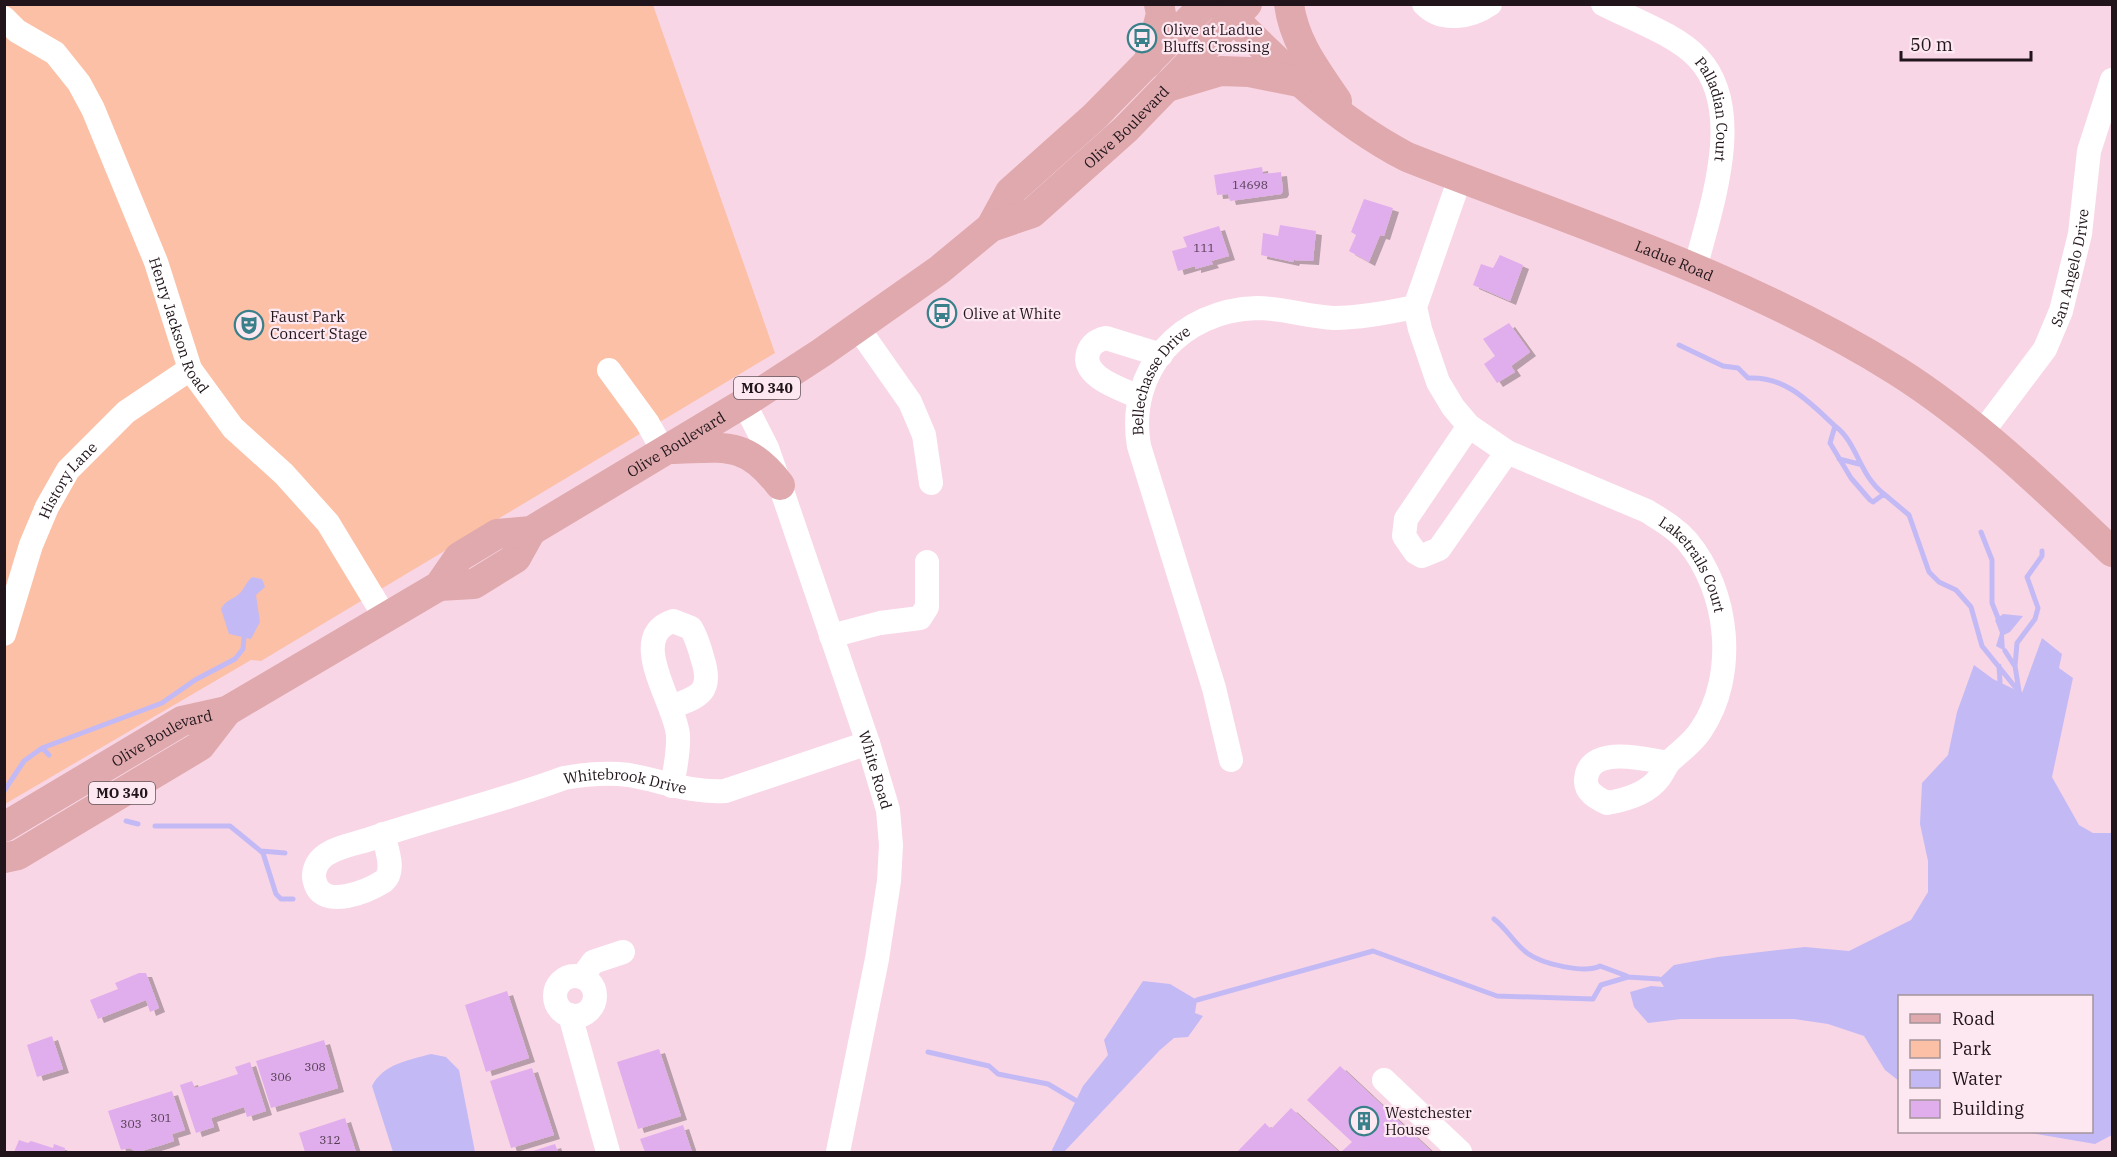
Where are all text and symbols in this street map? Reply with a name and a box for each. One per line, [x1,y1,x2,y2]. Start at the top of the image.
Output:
place label: Olive at Ladue Bluffs Crossing [1163,20,1270,56]
bus stop icon: Olive at Ladue Bluffs Crossing [1126,22,1158,54]
scale bar [1901,24,2032,62]
text: 50 m [1910,33,1953,56]
street label: Palladian Court [1691,52,1732,163]
street label: Olive Boulevard [1079,81,1173,172]
house number: 14698 [1232,177,1268,192]
street label: San Angelo Drive [2046,208,2092,329]
street label: Ladue Road [1633,236,1716,285]
house number: 111 [1193,240,1215,255]
street label: Henry Jackson Road [145,255,214,397]
bus stop icon: Olive at White [926,297,958,329]
place label: Olive at White [963,304,1061,323]
place label: Faust Park Concert Stage [270,307,367,343]
theatre icon: Faust Park Concert Stage [233,309,265,341]
street label: Bellechasse Drive [1128,321,1194,436]
road number: MO 340 [734,377,800,399]
street label: Olive Boulevard [623,407,728,481]
street label: History Lane [34,437,101,521]
street label: Laketrails Court [1656,512,1730,614]
street label: Olive Boulevard [108,705,214,771]
street label: White Road [855,728,897,811]
street label: Whitebrook Drive [562,764,688,797]
road number: MO 340 [89,782,155,804]
legend [1898,995,2093,1133]
text: Road [1952,1007,1995,1030]
text: Park [1952,1037,1992,1060]
house number: 308 [304,1059,326,1074]
text: Water [1952,1067,2002,1090]
house number: 306 [270,1069,292,1084]
text: Building [1952,1097,2024,1120]
place label: Westchester House [1385,1103,1472,1139]
building icon: Westchester House [1348,1105,1380,1137]
house number: 301 [150,1110,172,1125]
house number: 303 [120,1116,142,1131]
house number: 312 [319,1132,341,1147]

